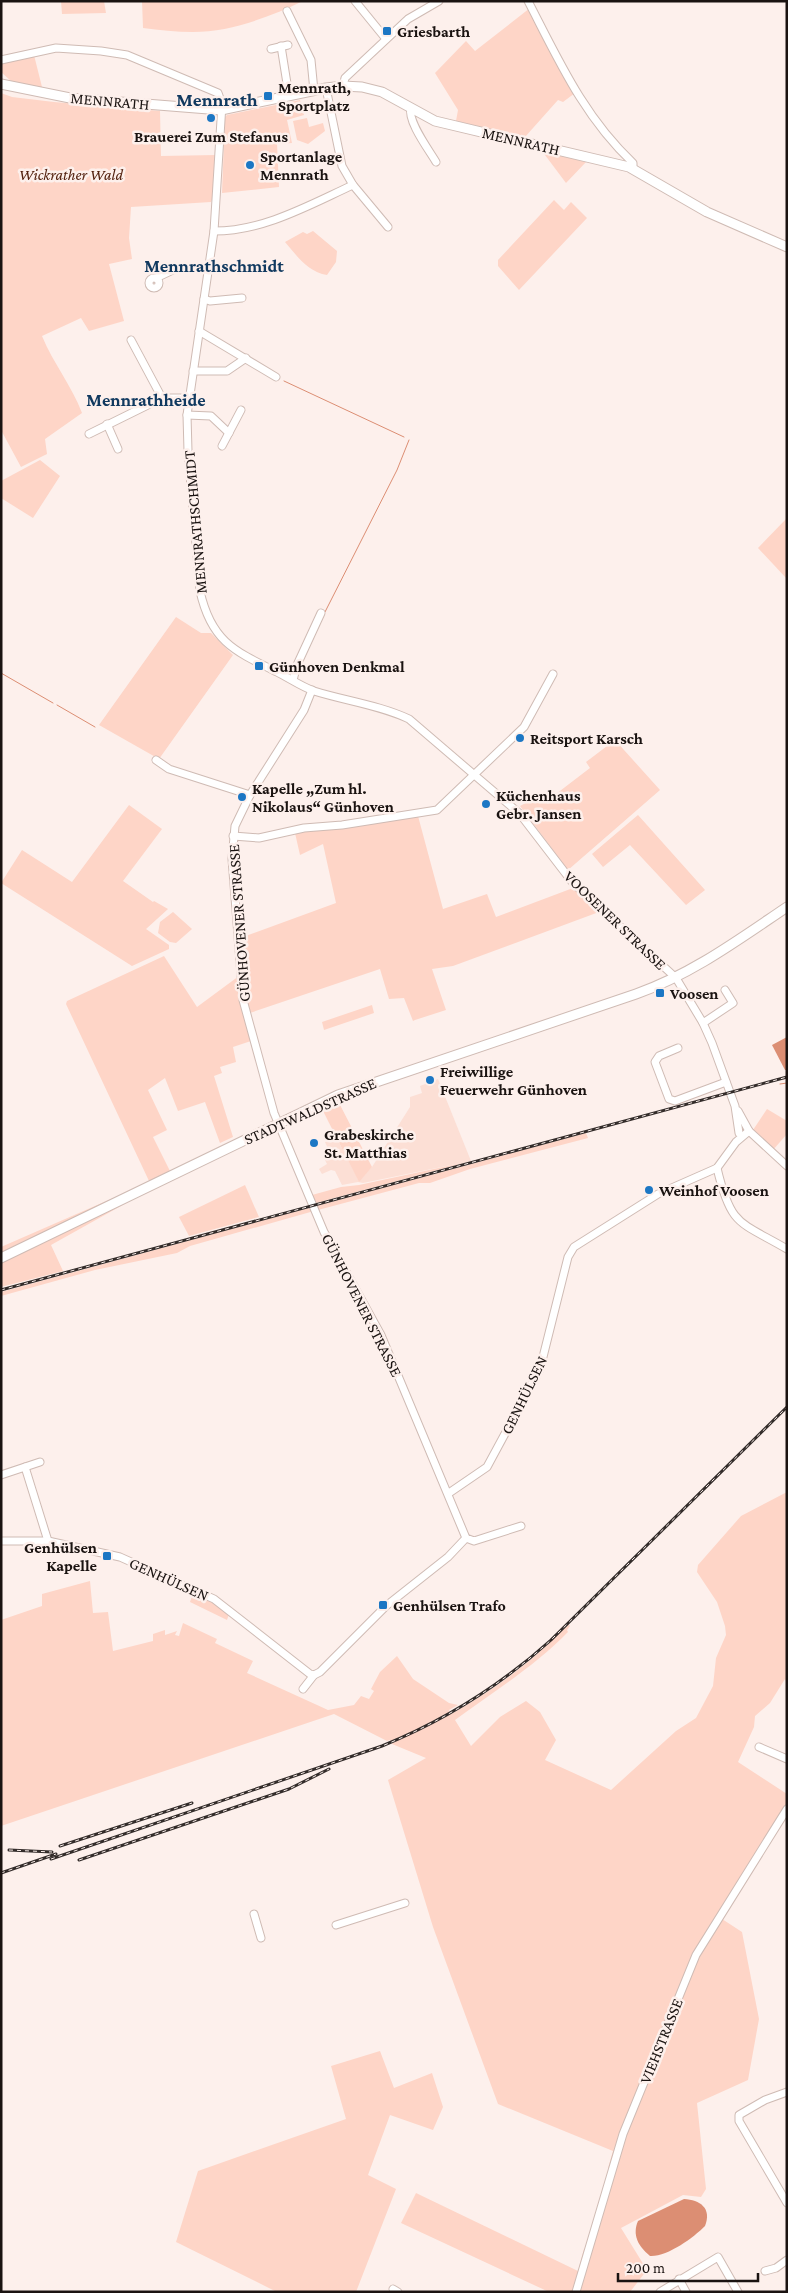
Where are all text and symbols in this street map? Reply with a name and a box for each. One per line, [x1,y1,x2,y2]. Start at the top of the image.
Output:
place label: Griesbarth [397,23,470,40]
marker: Griesbarth [381,25,393,37]
place label: Mennrath, Sportplatz [278,79,351,114]
street label: MENNRATH [70,89,150,113]
district label: Mennrath [176,89,258,110]
marker: Mennrath, Sportplatz [262,90,274,102]
marker: Brauerei Zum Stefanus [205,112,217,124]
street label: MENNRATH [481,124,561,158]
place label: Brauerei Zum Stefanus [134,128,288,145]
place label: Sportanlage Mennrath [260,148,343,183]
marker: Sportanlage Mennrath [244,159,256,171]
park label: Wickrather Wald [19,166,123,183]
district label: Mennrathschmidt [144,256,284,276]
district label: Mennrathheide [86,390,206,410]
street label: MENNRATHSCHMIDT [180,449,210,594]
place label: Günhoven Denkmal [269,658,405,675]
marker: Günhoven Denkmal [253,660,265,672]
place label: Reitsport Karsch [530,730,643,747]
marker: Reitsport Karsch [514,732,526,744]
place label: Kapelle „Zum hl. Nikolaus“ Günhoven [252,780,394,815]
place label: Küchenhaus Gebr. Jansen [496,787,581,822]
marker: Kapelle „Zum hl. Nikolaus“ Günhoven [236,791,248,803]
marker: Küchenhaus Gebr. Jansen [480,798,492,810]
street label: GÜNHOVENER STRASSE [225,843,253,1002]
street label: VOOSENER STRASSE [561,867,670,973]
place label: Voosen [669,985,719,1002]
marker: Voosen [654,987,666,999]
place label: Freiwillige Feuerwehr Günhoven [440,1063,587,1098]
street label: STADTWALDSTRASSE [241,1074,379,1148]
marker: Freiwillige Feuerwehr Günhoven [424,1074,436,1086]
place label: Grabeskirche St. Matthias [324,1126,414,1161]
marker: Grabeskirche St. Matthias [308,1137,320,1149]
place label: Weinhof Voosen [658,1182,769,1199]
marker: Weinhof Voosen [643,1184,655,1196]
street label: GÜNHOVENER STRASSE [319,1231,406,1380]
street label: GENHÜLSEN [498,1353,550,1437]
place label: Genhülsen Kapelle [24,1539,98,1574]
marker: Genhülsen Kapelle [101,1550,113,1562]
street label: GENHÜLSEN [127,1554,211,1604]
place label: Genhülsen Trafo [393,1597,506,1614]
marker: Genhülsen Trafo [377,1599,389,1611]
street label: VIEHSTRASSE [636,1996,686,2086]
scale bar [618,2250,758,2282]
text: 200 m [626,2260,665,2276]

